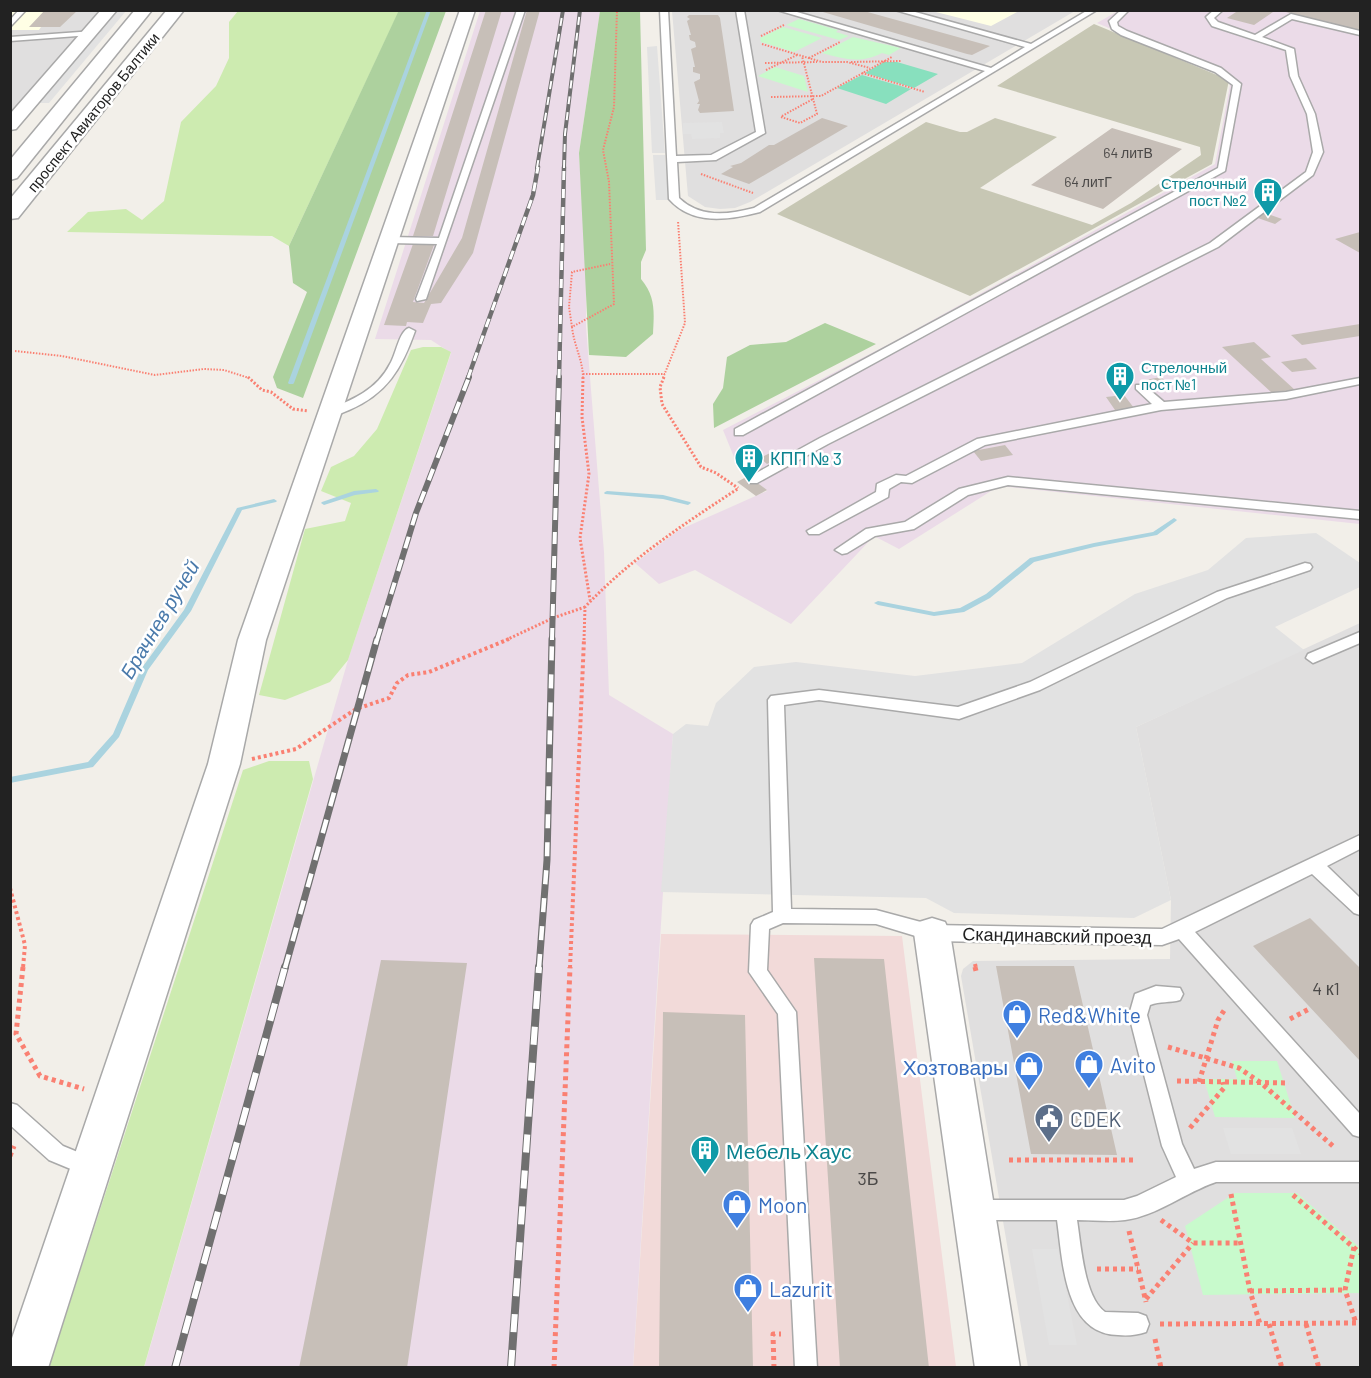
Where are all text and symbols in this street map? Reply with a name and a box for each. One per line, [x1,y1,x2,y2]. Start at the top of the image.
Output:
street label: проспект Авиаторов Балтики [23,29,163,195]
house number: 64 литВ [1103,144,1153,161]
house number: 64 литГ [1064,173,1112,190]
place label: Стрелочный пост №2 [1161,174,1247,209]
building icon: Стрелочный пост №2 [1252,176,1284,218]
place label: Стрелочный пост №1 [1141,358,1227,393]
building icon: Стрелочный пост №1 [1104,360,1136,402]
building icon: КПП № 3 [733,442,765,484]
place label: КПП № 3 [770,447,842,469]
water label: Брачнев ручей [114,555,204,683]
street label: Скандинавский проезд [962,922,1152,948]
house number: 4 к1 [1312,977,1340,999]
shop icon: Red&White [1001,998,1033,1040]
place label: Red&White [1038,1002,1141,1027]
shop icon: Avito [1073,1048,1105,1090]
shop icon: Хозтовары [1013,1050,1045,1092]
place label: Avito [1110,1052,1156,1077]
place label: Хозтовары [903,1054,1008,1079]
public building icon: CDEK [1033,1102,1065,1144]
place label: CDEK [1070,1106,1121,1131]
building icon: Мебель Хаус [689,1134,721,1176]
place label: Мебель Хаус [726,1138,852,1163]
house number: 3Б [857,1167,879,1189]
shop icon: Moon [721,1188,753,1230]
place label: Moon [758,1192,807,1217]
shop icon: Lazurit [732,1272,764,1314]
place label: Lazurit [769,1276,833,1301]

